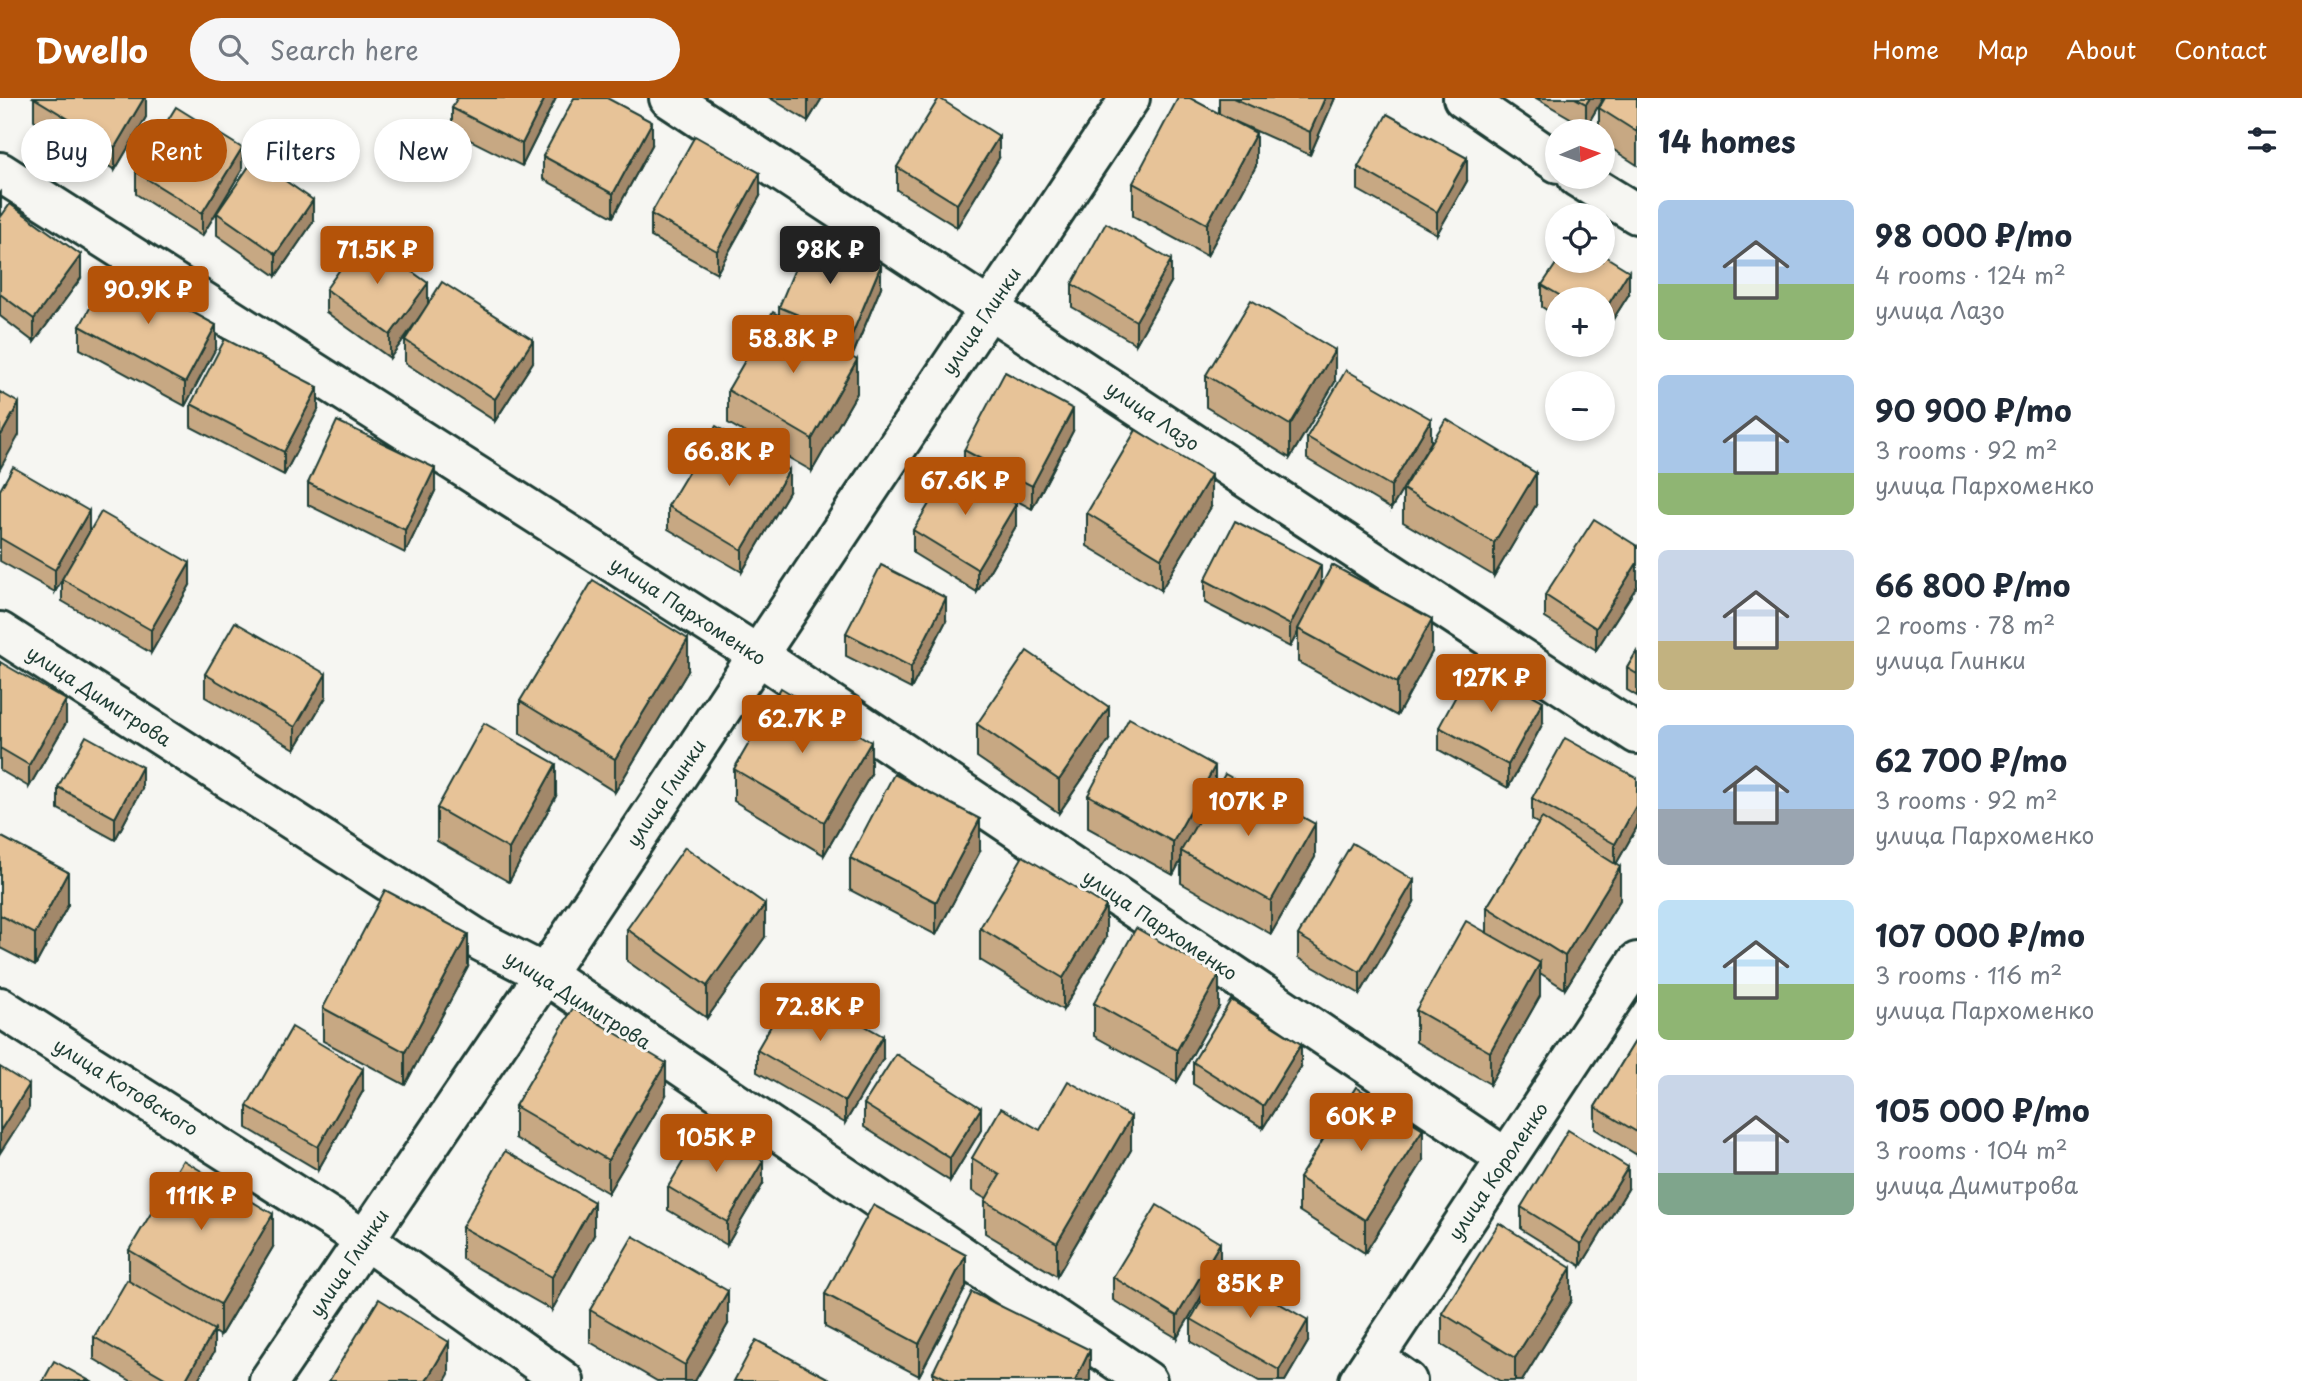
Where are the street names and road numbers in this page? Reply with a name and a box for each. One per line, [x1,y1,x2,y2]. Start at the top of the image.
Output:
street label: улица Глинки [934,261,1027,380]
street label: улица Лазо [1101,374,1206,457]
street label: улица Пархоменко [605,549,772,671]
street label: улица Димитрова [22,638,178,753]
street label: улица Глинки [619,733,712,852]
street label: улица Пархоменко [1078,862,1243,986]
street label: улица Димитрова [500,943,657,1056]
street label: улица Котовского [49,1030,204,1142]
street label: улица Короленко [1440,1096,1554,1245]
street label: улица Глинки [302,1203,395,1322]

